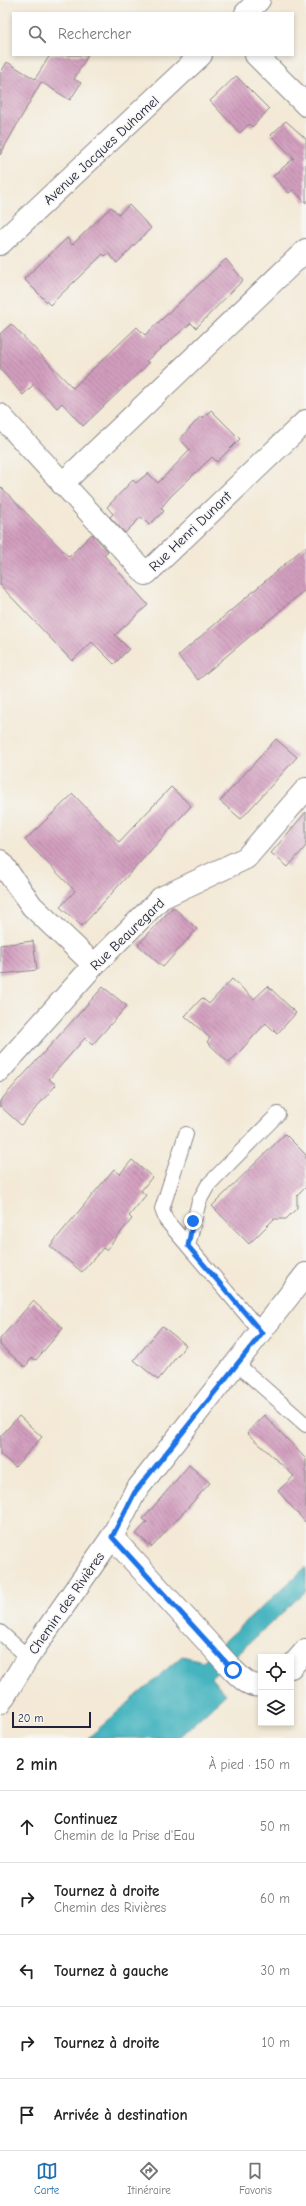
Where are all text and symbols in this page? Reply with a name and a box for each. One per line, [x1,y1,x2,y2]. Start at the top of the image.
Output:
search box [12,12,294,56]
icon: search [26,23,48,45]
text: Rechercher [58,25,131,43]
street label: Avenue Jacques Duhamel [40,92,163,208]
street label: Rue Henri Dunant [146,487,236,575]
street label: Rue Beauregard [87,895,168,974]
route end [184,1212,202,1230]
street label: Chemin des Rivières [25,1549,108,1658]
map controls [258,1654,294,1726]
button: locate [258,1654,294,1690]
route start [224,1661,242,1679]
button: layers [258,1690,294,1726]
scale bar [12,1710,91,1729]
text: 20 m [18,1712,43,1725]
text: 2 min [16,1755,57,1774]
text: À pied · 150 m [209,1757,290,1772]
text: Continuez [54,1810,117,1828]
icon: ahead [16,1816,38,1838]
text: 50 m [260,1819,290,1834]
text: Chemin de la Prise d'Eau [54,1828,195,1843]
text: Tournez à droite [54,1882,159,1900]
icon: right [16,1888,38,1910]
text: 60 m [260,1891,290,1906]
text: Chemin des Rivières [54,1900,166,1915]
icon: left [16,1960,38,1982]
text: Tournez à gauche [54,1962,168,1980]
text: 30 m [260,1963,290,1978]
icon: right [16,2032,38,2054]
text: Tournez à droite [54,2034,159,2052]
text: 10 m [262,2035,290,2050]
icon: arrive [16,2104,38,2126]
text: Arrivée à destination [54,2106,188,2124]
tab: Carte [34,2160,59,2197]
tab: Itinéraire [127,2160,171,2197]
tab: Favoris [239,2160,272,2197]

